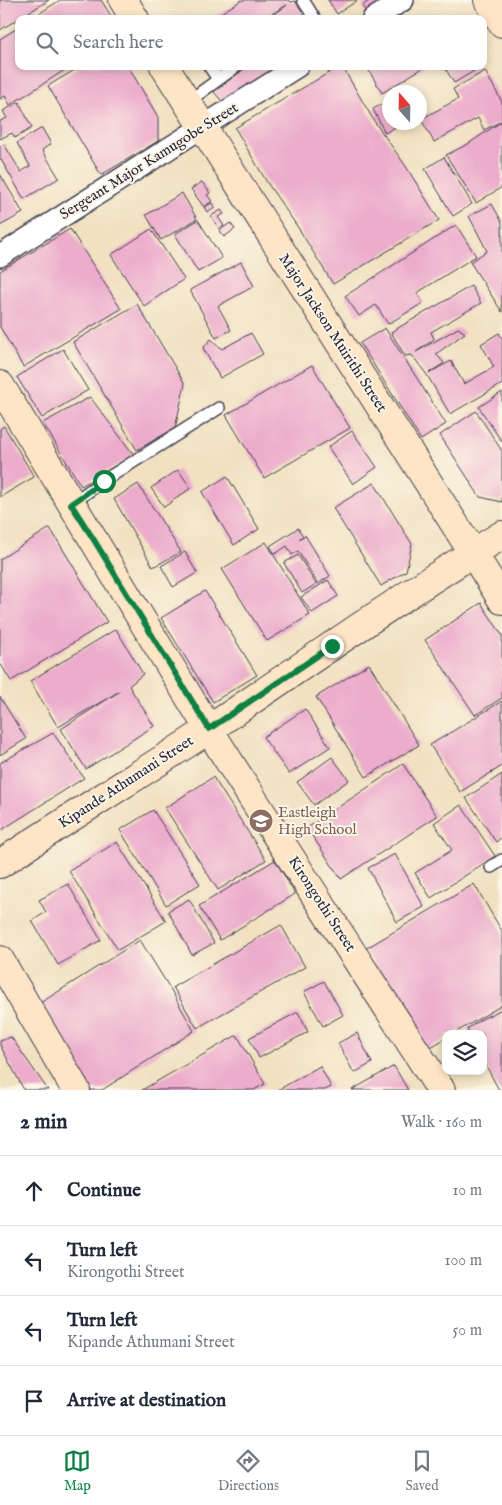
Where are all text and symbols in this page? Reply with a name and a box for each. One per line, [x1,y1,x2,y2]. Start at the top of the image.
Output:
search box [15,15,487,70]
icon: search [33,29,61,57]
text: Search here [73,31,164,55]
north arrow [382,85,427,130]
street label: Sergeant Major Kamugobe Street [56,98,242,224]
street label: Major Jackson Muirithi Street [275,250,391,416]
route start [93,470,116,493]
route end [321,635,344,658]
street label: Kipande Athumani Street [55,731,197,833]
place label: Eastleigh High School [278,803,357,839]
school or university icon: Eastleigh High School [248,808,274,834]
street label: Kirongothi Street [284,853,360,955]
map controls [442,1030,487,1075]
button: layers [442,1030,487,1075]
text: 2 min [20,1109,67,1136]
text: Walk · 160 m [401,1113,482,1133]
icon: ahead [20,1177,48,1205]
text: Continue [67,1179,141,1203]
text: 10 m [452,1181,482,1201]
text: Turn left [67,1239,138,1263]
icon: left [20,1247,48,1275]
text: 100 m [445,1251,482,1271]
text: Kirongothi Street [67,1263,185,1283]
text: Turn left [67,1309,138,1333]
icon: left [20,1317,48,1345]
text: 50 m [453,1321,482,1341]
text: Kipande Athumani Street [67,1333,235,1353]
icon: arrive [20,1387,48,1415]
text: Arrive at destination [67,1389,226,1413]
tab: Map [63,1447,91,1495]
tab: Directions [218,1447,279,1495]
tab: Saved [406,1447,439,1495]

